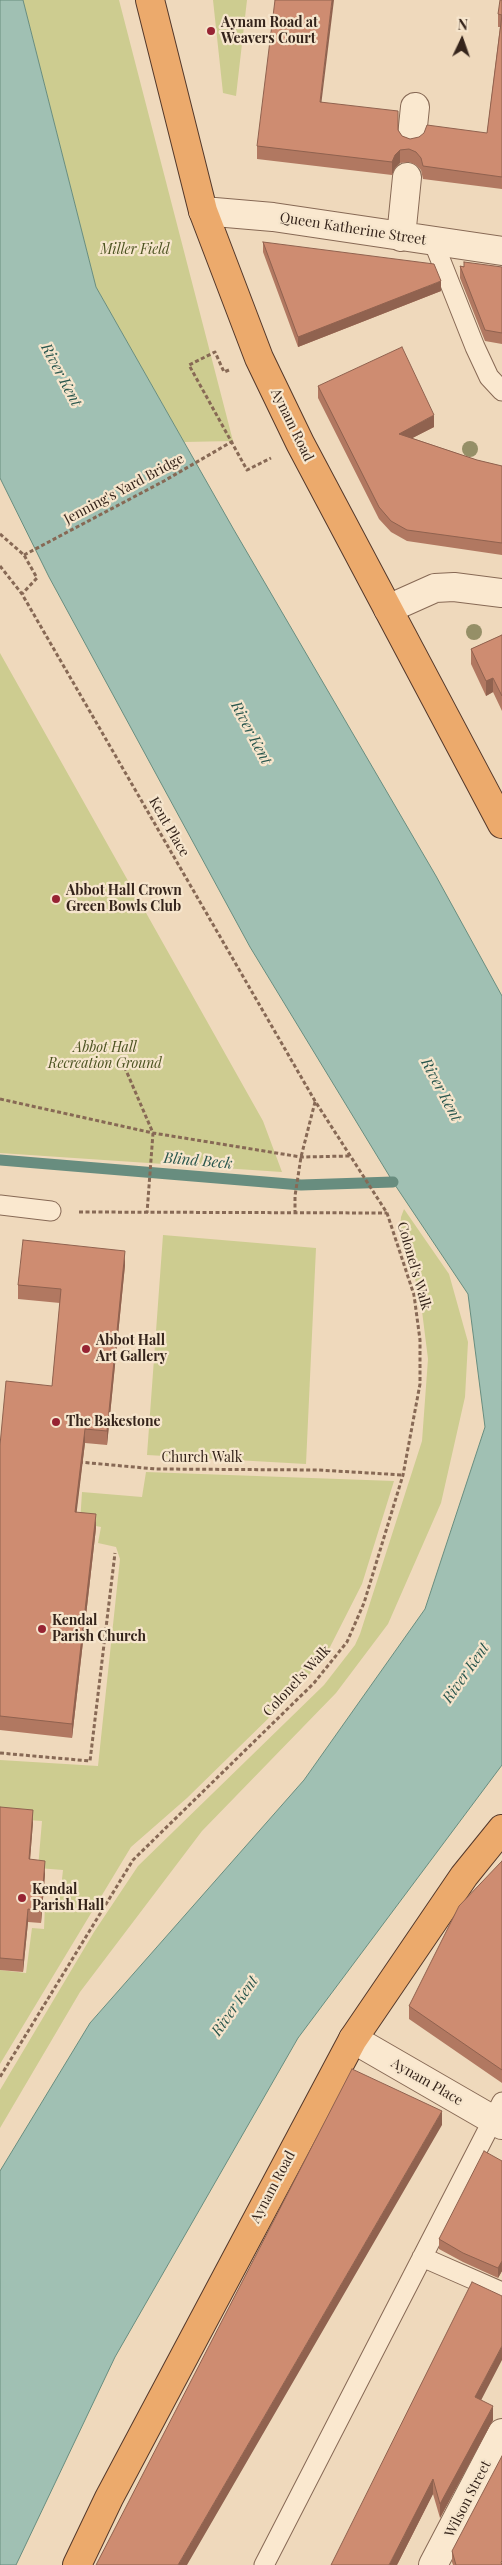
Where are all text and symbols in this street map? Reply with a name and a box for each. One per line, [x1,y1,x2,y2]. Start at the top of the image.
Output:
place label: Aynam Road at Weavers Court [221,15,318,48]
north arrow [437,15,487,65]
text: N [457,15,468,34]
marker: Aynam Road at Weavers Court [205,25,217,37]
street label: Queen Katherine Street [279,209,427,249]
park label: Miller Field [100,242,170,258]
water label: River Kent [37,340,85,410]
street label: Aynam Road [267,386,317,464]
street label: Jenning's Yard Bridge [61,450,187,528]
water label: River Kent [227,698,275,768]
street label: Kent Place [145,794,193,860]
place label: Abbot Hall Crown Green Bowls Club [66,883,182,916]
marker: Abbot Hall Crown Green Bowls Club [50,893,62,905]
park label: Abbot Hall Recreation Ground [48,1040,162,1072]
water label: River Kent [417,1055,465,1125]
water label: Blind Beck [163,1149,233,1173]
street label: Colonel's Walk [393,1220,435,1312]
place label: Abbot Hall Art Gallery [96,1333,167,1365]
marker: Abbot Hall Art Gallery [80,1343,92,1355]
place label: The Bakestone [66,1414,161,1430]
marker: The Bakestone [50,1416,62,1428]
street label: Church Walk [161,1450,243,1466]
place label: Kendal Parish Church [52,1613,146,1645]
marker: Kendal Parish Church [36,1623,48,1635]
water label: River Kent [439,1640,493,1706]
street label: Colonel's Walk [260,1642,334,1720]
place label: Kendal Parish Hall [32,1882,104,1914]
marker: Kendal Parish Hall [16,1892,28,1904]
water label: River Kent [208,1973,262,2039]
street label: Aynam Place [388,2055,466,2109]
street label: Aynam Road [247,2148,299,2226]
street label: Wilson Street [441,2458,495,2540]

